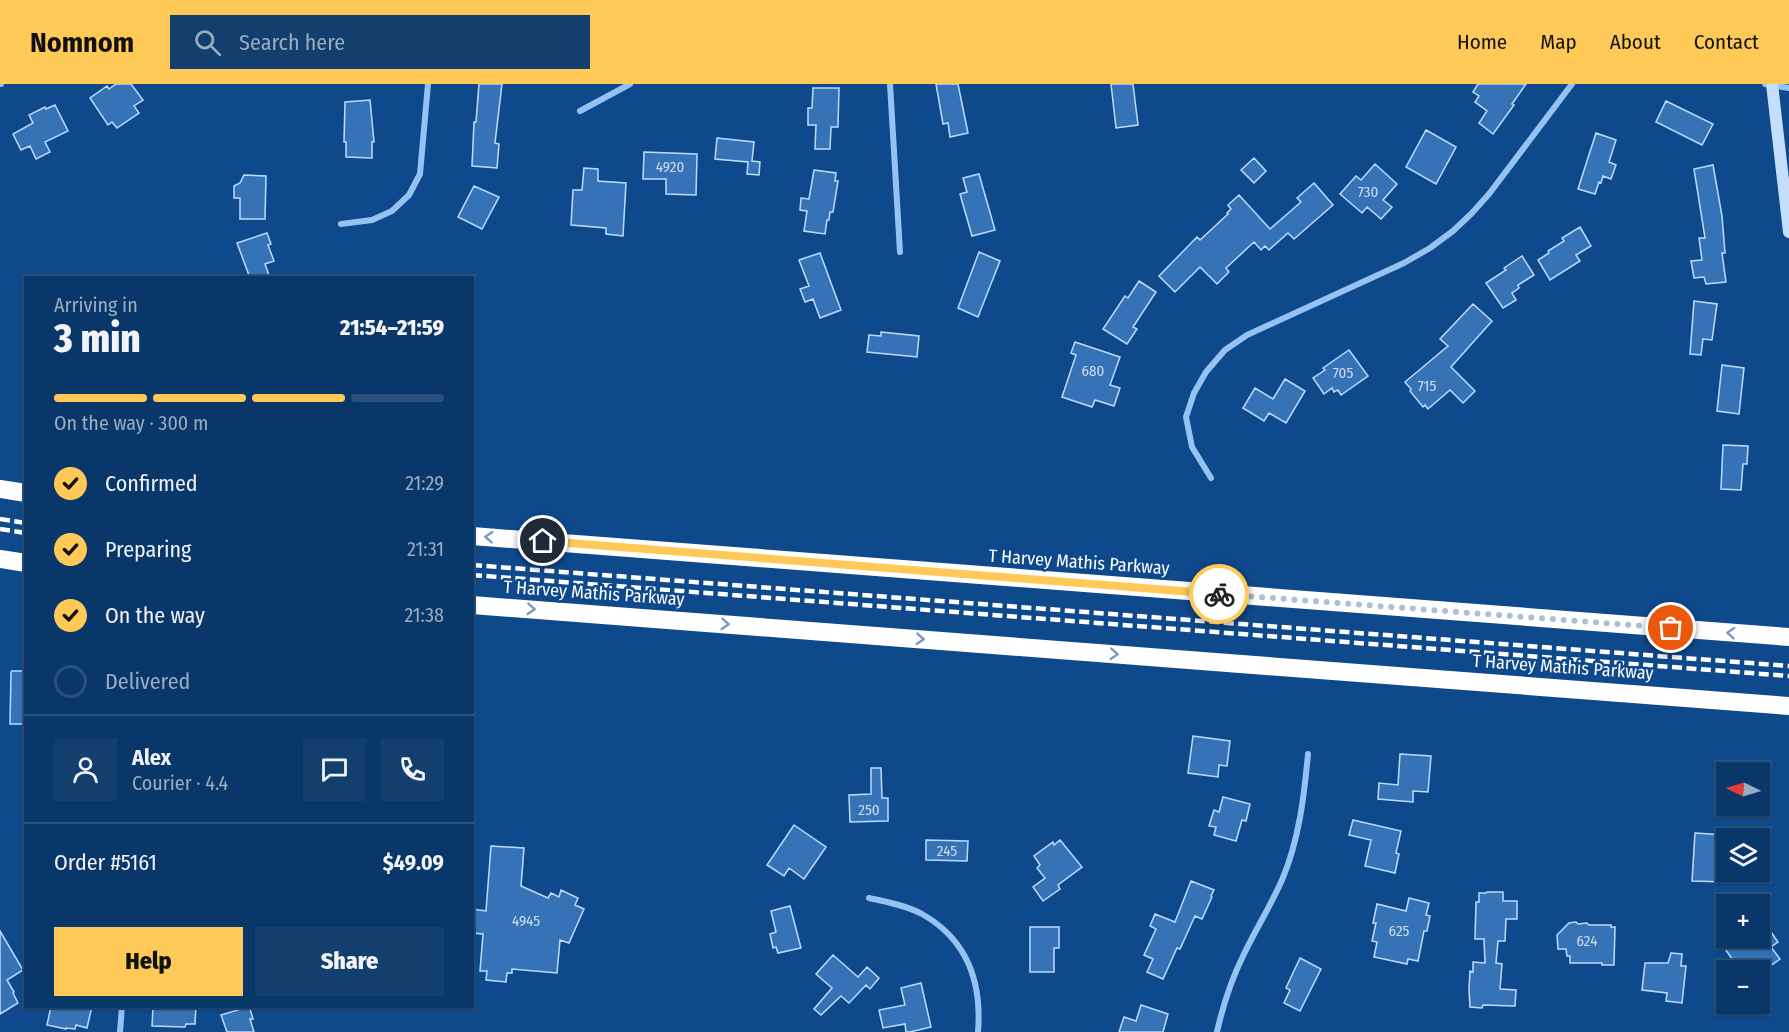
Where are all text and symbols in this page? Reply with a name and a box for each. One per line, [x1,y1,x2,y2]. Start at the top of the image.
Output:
search box [170,15,590,69]
text: Nomnom [30,26,134,59]
icon: search [191,26,224,59]
text: Search here [239,29,345,56]
text: Home [1457,29,1507,55]
text: Map [1540,29,1577,55]
text: About [1610,29,1661,55]
text: Contact [1694,29,1759,55]
house number: 4920 [656,158,684,176]
house number: 730 [1358,183,1378,201]
text: Arriving in [54,293,138,317]
text: 21:54–21:59 [340,314,444,341]
text: 3 min [54,316,141,362]
house number: 680 [1082,362,1104,380]
house number: 705 [1333,364,1353,382]
house number: 715 [1418,377,1436,395]
text: On the way · 300 m [54,411,208,435]
icon: check [54,467,87,500]
text: Confirmed [105,470,198,497]
text: 21:29 [405,471,444,495]
pin [517,515,568,566]
icon: home [526,524,559,557]
one-way arrow [485,531,494,544]
icon: check [54,533,87,566]
text: Preparing [105,536,191,563]
text: 21:31 [407,537,444,561]
street label: T Harvey Mathis Parkway [988,545,1170,579]
courier [1189,564,1249,624]
street label: T Harvey Mathis Parkway [503,576,685,610]
icon: bike [1203,578,1236,611]
icon: check [54,599,87,632]
text: On the way [105,602,205,629]
one-way arrow [526,602,535,615]
pin [1645,602,1696,653]
text: 21:38 [404,603,444,627]
icon: bag [1654,611,1687,644]
one-way arrow [721,617,730,630]
one-way arrow [1726,627,1735,640]
one-way arrow [915,632,924,645]
one-way arrow [1110,647,1119,660]
street label: T Harvey Mathis Parkway [1472,650,1654,684]
text: Delivered [105,668,190,695]
button: person [54,738,117,801]
button: chat [303,738,366,801]
button: phone [381,738,444,801]
text: Alex [132,744,171,771]
north arrow [1716,762,1770,816]
map controls [1716,762,1770,1014]
text: Courier · 4.4 [132,771,228,795]
house number: 250 [858,801,880,819]
button: layers [1716,828,1770,882]
house number: 245 [937,842,957,860]
text: Order #5161 [54,849,157,876]
text: $49.09 [383,849,444,876]
button: + [1716,894,1770,948]
house number: 4945 [512,912,540,930]
house number: 625 [1389,922,1410,940]
button: Help [54,927,243,996]
button: Share [255,927,444,996]
house number: 624 [1577,932,1597,950]
button: − [1716,960,1770,1014]

